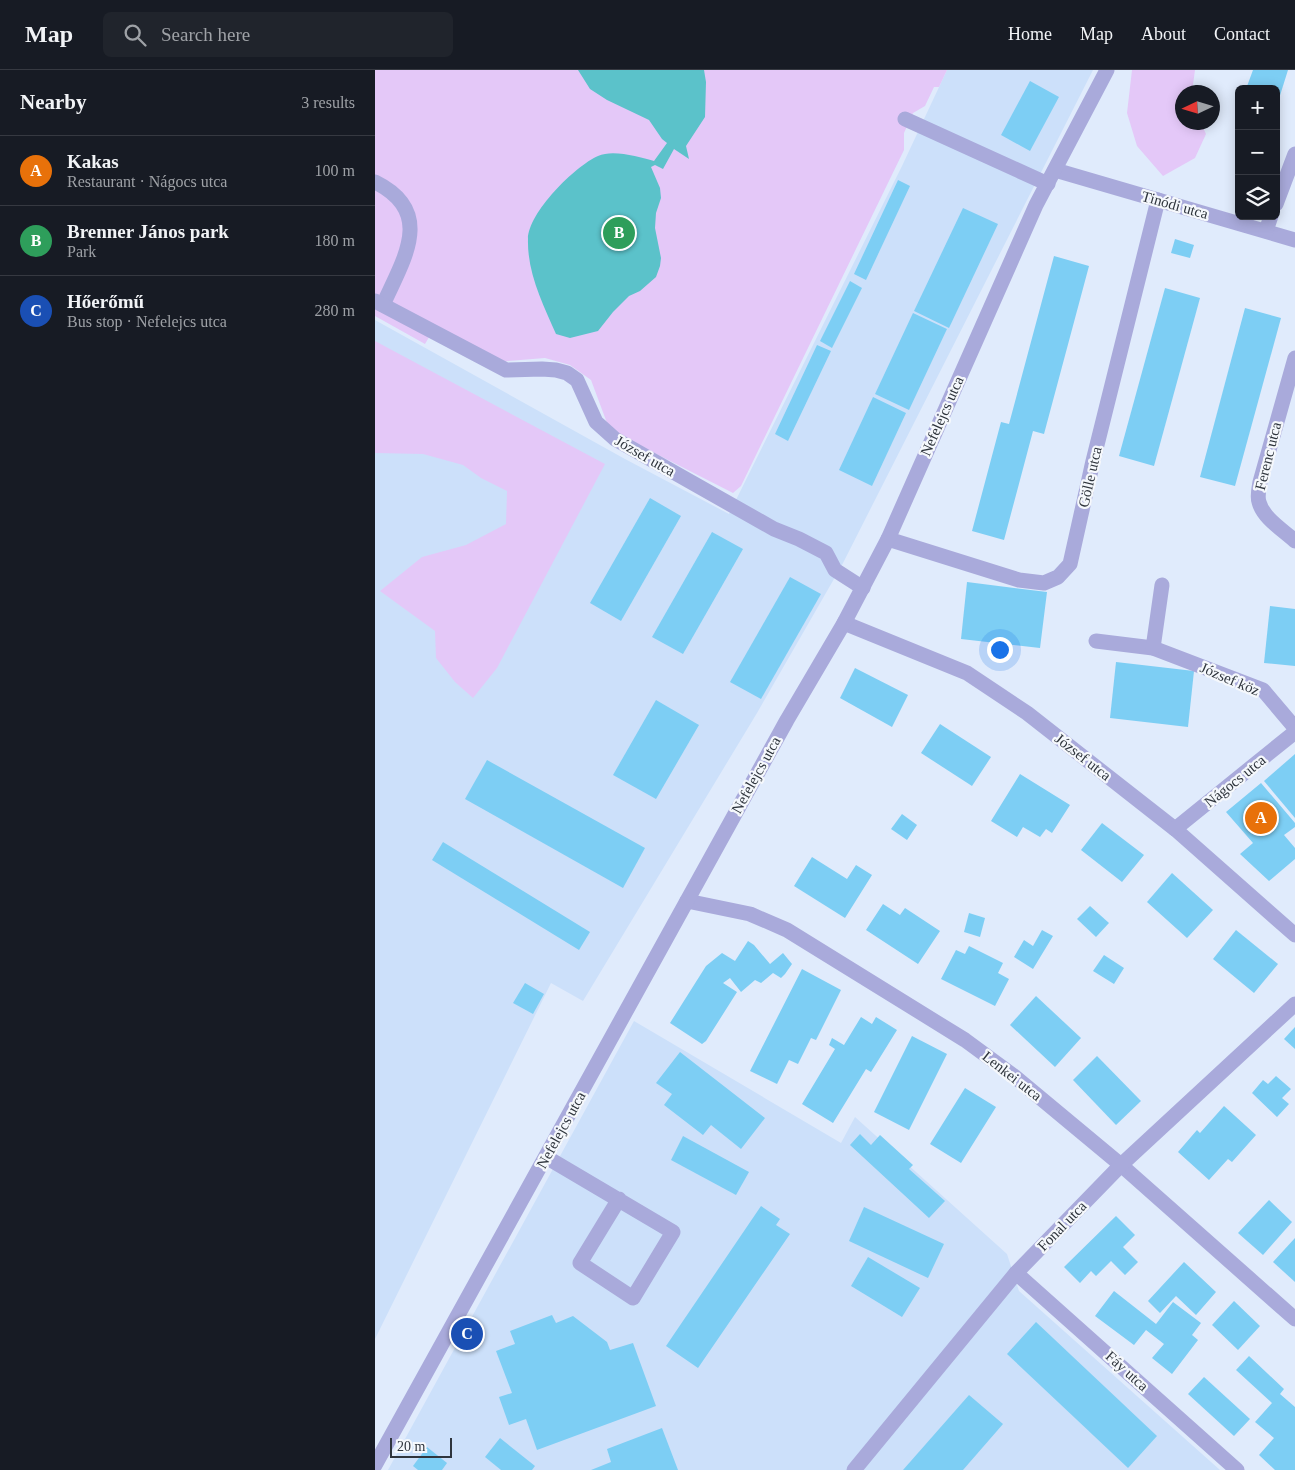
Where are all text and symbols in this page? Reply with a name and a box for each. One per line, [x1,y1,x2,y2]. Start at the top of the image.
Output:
search box [103,12,453,57]
text: Map [25,21,73,47]
icon: search [121,21,149,49]
text: Search here [161,24,250,45]
text: Home [1008,24,1052,44]
text: Map [1080,24,1113,44]
text: About [1141,24,1186,44]
text: Contact [1214,24,1270,44]
north arrow [1175,85,1220,130]
map controls [1235,85,1280,220]
button: + [1235,85,1280,130]
text: Nearby [20,90,87,114]
text: 3 results [301,94,355,111]
button: − [1235,130,1280,175]
text: Kakas [67,151,119,172]
text: A [30,162,42,179]
text: 100 m [315,162,355,179]
text: Restaurant · Nágocs utca [67,173,227,190]
button: layers [1235,175,1280,220]
street label: Tinódi utca [1140,188,1210,222]
pin: B [603,214,635,252]
text: Brenner János park [67,221,229,242]
text: B [31,232,41,249]
text: 180 m [315,232,355,249]
text: Park [67,243,96,260]
text: Hőerőmű [67,291,144,312]
text: C [30,302,42,319]
text: 280 m [315,302,355,319]
text: Bus stop · Nefelejcs utca [67,313,227,330]
street label: Nefelejcs utca [917,373,967,458]
street label: Ferenc utca [1252,420,1284,492]
street label: József utca [612,433,678,480]
street label: Gölle utca [1075,445,1105,509]
your location [987,637,1013,663]
street label: József köz [1198,659,1262,699]
street label: József utca [1052,730,1114,784]
street label: Nefelejcs utca [728,733,784,816]
street label: Nágocs utca [1201,751,1269,810]
pin: A [1245,799,1277,837]
street label: Lenkei utca [979,1048,1045,1104]
street label: Nefelejcs utca [533,1088,589,1171]
street label: Fonal utca [1034,1198,1090,1254]
pin: C [451,1315,483,1353]
street label: Fáy utca [1103,1348,1152,1394]
scale bar [390,1435,453,1458]
text: 20 m [397,1439,425,1454]

